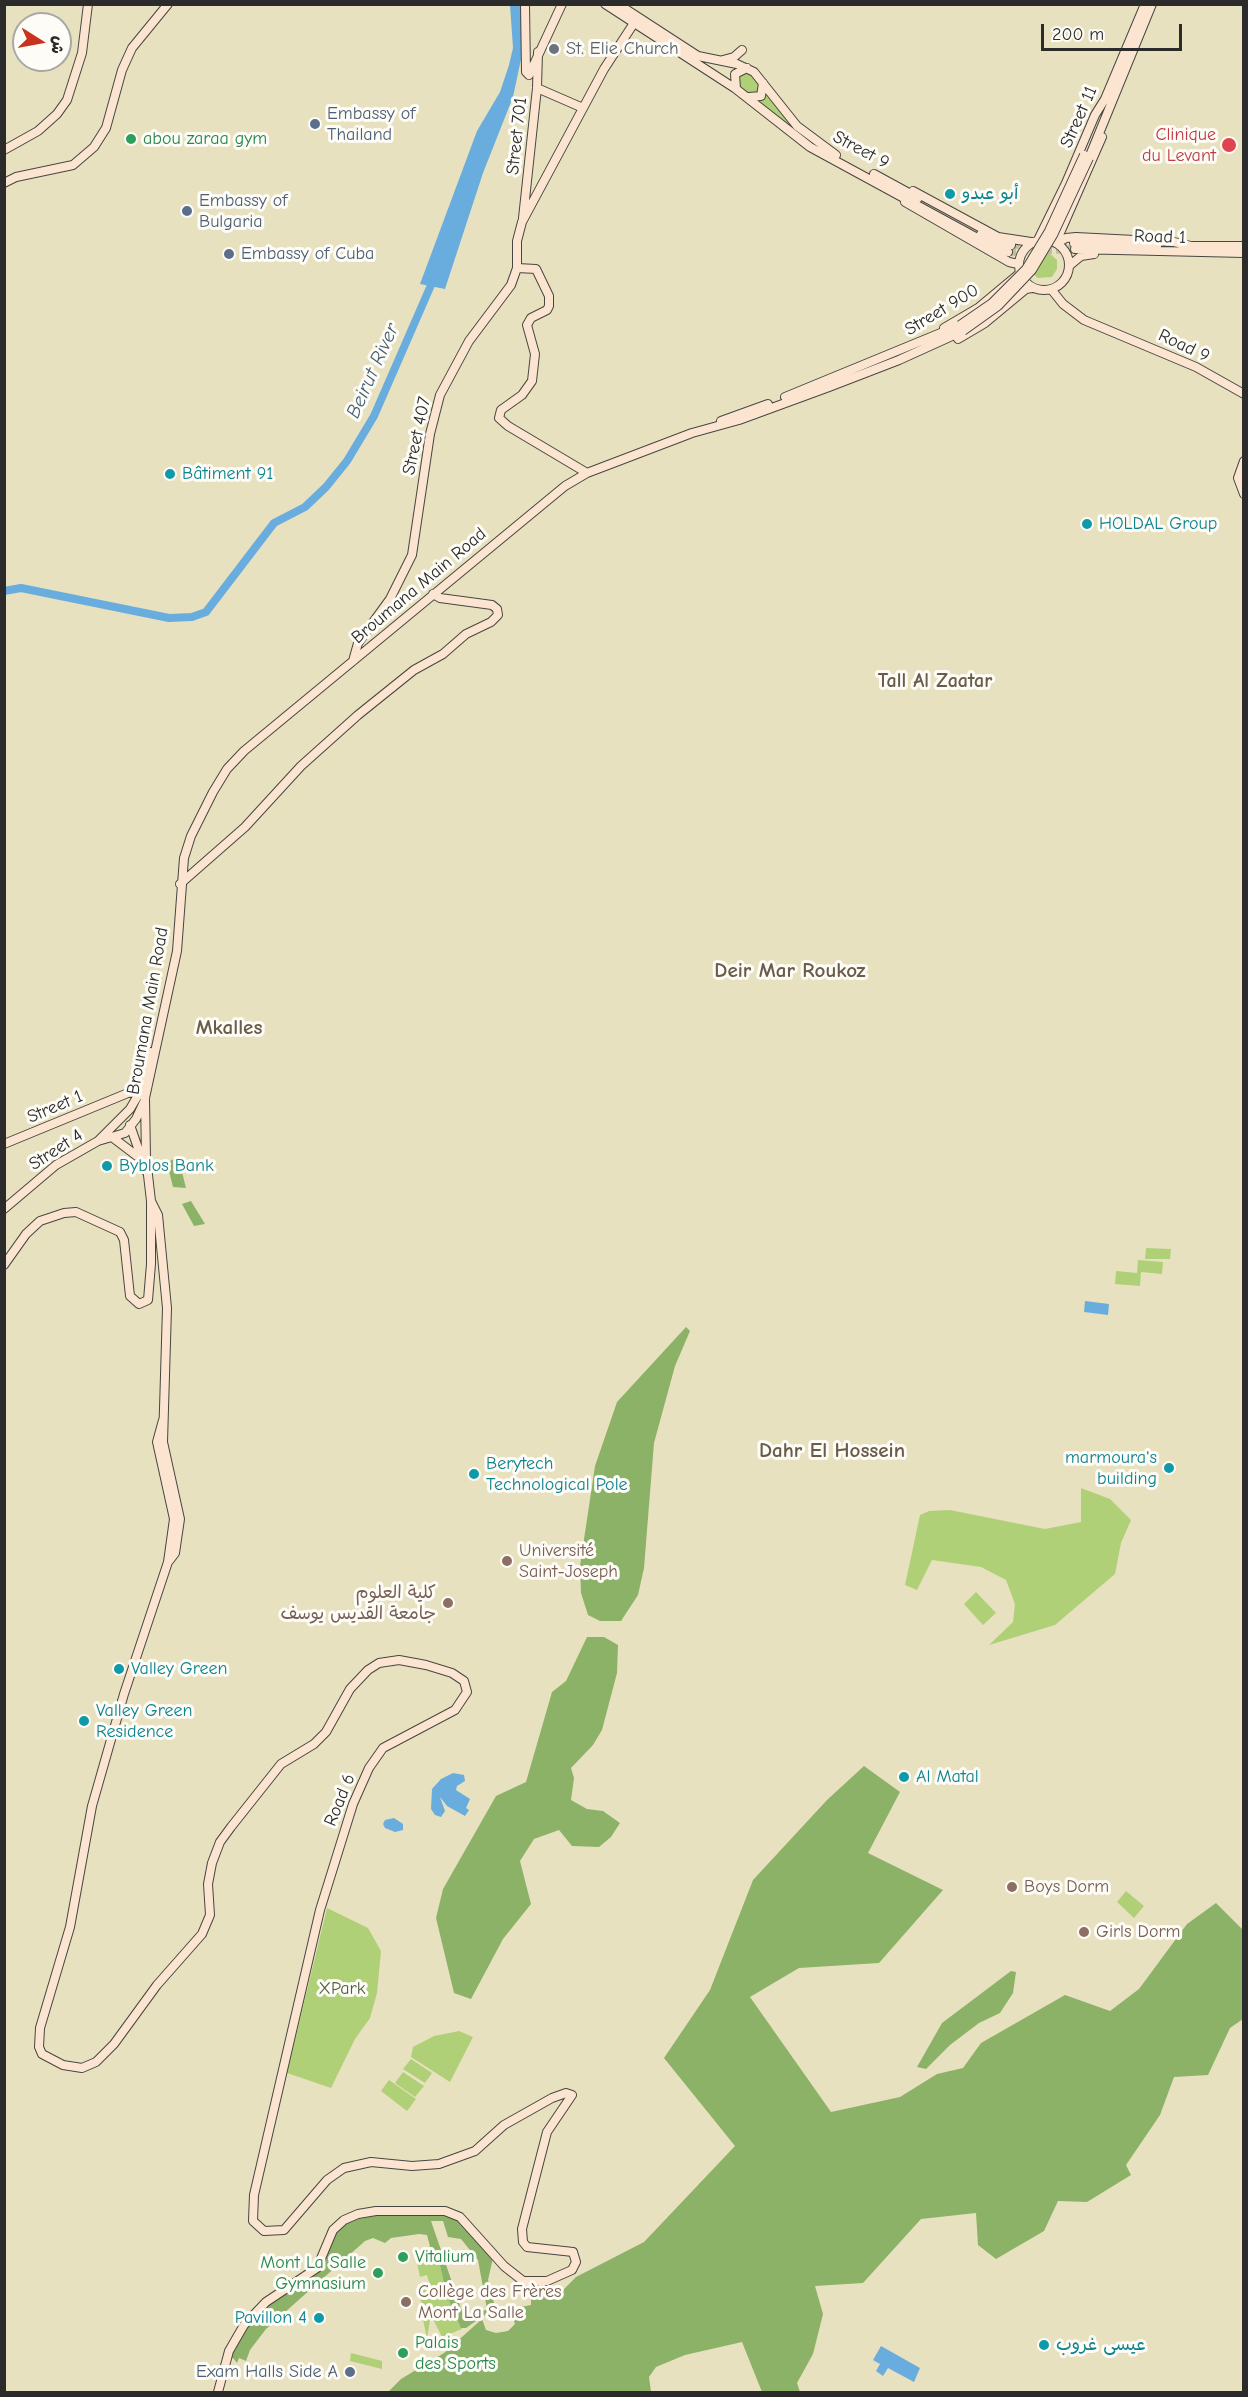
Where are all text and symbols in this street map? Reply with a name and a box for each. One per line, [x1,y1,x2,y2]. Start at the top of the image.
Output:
north arrow [12,12,72,72]
scale bar [1044,12,1185,50]
text: 200 m [1052,24,1104,45]
text: ش [47,35,68,55]
place label: St. Elie Church [566,38,679,60]
marker: St. Elie Church [547,42,561,56]
street label: Street 11 [1056,83,1102,151]
street label: Street 701 [502,96,532,176]
place label: Embassy of Thailand [327,103,415,146]
marker: Embassy of Thailand [308,117,322,131]
place label: Clinique du Levant [1142,124,1216,166]
street label: Street 9 [829,126,893,174]
place label: abou zaraa gym [143,128,267,150]
marker: abou zaraa gym [124,132,138,146]
marker: Clinique du Levant [1220,136,1238,154]
place label: أبو عبدو [962,183,1018,205]
marker: أبو عبدو [943,187,957,201]
place label: Embassy of Bulgaria [199,190,287,232]
marker: Embassy of Bulgaria [180,204,194,218]
street label: Road 1 [1134,225,1186,249]
place label: Embassy of Cuba [241,243,374,265]
marker: Embassy of Cuba [222,247,236,261]
street label: Street 900 [901,279,983,341]
water label: Beirut River [341,320,405,422]
street label: Road 9 [1155,325,1213,367]
street label: Street 407 [398,395,436,477]
place label: Bâtiment 91 [182,463,273,485]
marker: Bâtiment 91 [163,467,177,481]
place label: HOLDAL Group [1099,513,1217,535]
marker: HOLDAL Group [1080,517,1094,531]
street label: Broumana Main Road [347,523,491,649]
district label: Tall Al Zaatar [878,669,992,693]
street label: Broumana Main Road [123,926,173,1096]
district label: Deir Mar Roukoz [714,958,866,984]
district label: Mkalles [196,1015,262,1041]
street label: Street 1 [24,1086,86,1128]
street label: Street 4 [25,1125,87,1175]
place label: Byblos Bank [119,1155,214,1177]
marker: Byblos Bank [100,1159,114,1173]
district label: Dahr El Hossein [759,1438,905,1464]
place label: marmoura's building [1065,1447,1157,1490]
place label: Berytech Technological Pole [486,1453,628,1496]
marker: marmoura's building [1162,1461,1176,1475]
marker: Berytech Technological Pole [467,1467,481,1481]
place label: Université Saint-Joseph [519,1540,618,1582]
marker: Université Saint-Joseph [500,1554,514,1568]
place label: كلية العلوم جامعة القديس يوسف [280,1582,436,1624]
marker: كلية العلوم جامعة القديس يوسف [441,1596,455,1610]
place label: Valley Green [131,1658,228,1680]
marker: Valley Green [112,1662,126,1676]
place label: Valley Green Residence [96,1700,193,1742]
marker: Valley Green Residence [77,1714,91,1728]
place label: Al Matal [916,1766,979,1788]
marker: Al Matal [897,1770,911,1784]
street label: Road 6 [320,1771,360,1829]
place label: Boys Dorm [1024,1876,1109,1898]
marker: Boys Dorm [1005,1880,1019,1894]
place label: Girls Dorm [1096,1921,1180,1943]
marker: Girls Dorm [1077,1925,1091,1939]
park label: XPark [319,1978,365,2000]
place label: Vitalium [415,2246,475,2268]
marker: Vitalium [396,2250,410,2264]
place label: Mont La Salle Gymnasium [260,2252,366,2294]
marker: Mont La Salle Gymnasium [371,2266,385,2280]
place label: Collège des Frères Mont La Salle [418,2281,561,2324]
marker: Collège des Frères Mont La Salle [399,2295,413,2309]
place label: Pavillon 4 [235,2307,307,2329]
marker: Pavillon 4 [312,2311,326,2325]
place label: Palais des Sports [415,2332,496,2374]
place label: عيسى غروب [1056,2334,1146,2356]
marker: عيسى غروب [1037,2338,1051,2352]
marker: Palais des Sports [396,2346,410,2360]
place label: Exam Halls Side A [196,2361,338,2383]
marker: Exam Halls Side A [343,2365,357,2379]

